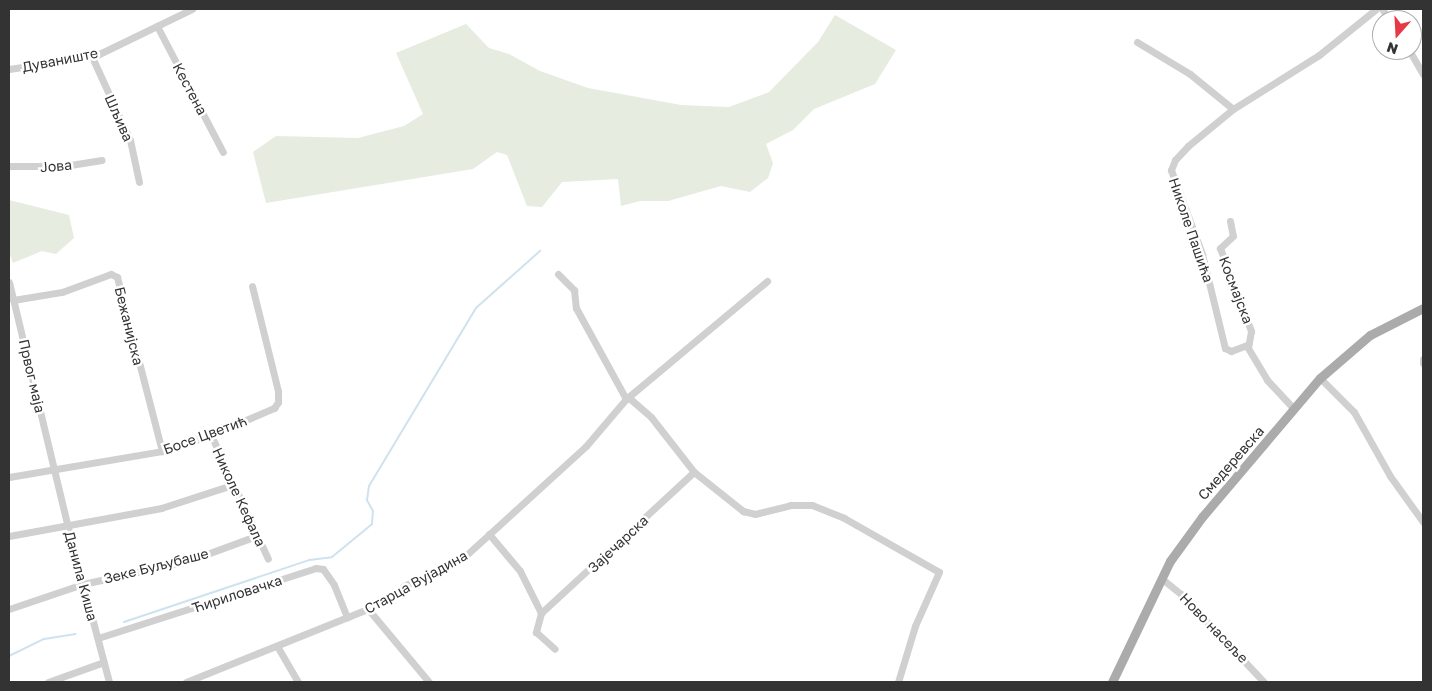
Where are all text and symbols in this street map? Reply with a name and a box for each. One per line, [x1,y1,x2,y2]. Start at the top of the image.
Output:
north arrow [1372,10,1422,60]
text: N [1384,39,1400,58]
street label: Дуваниште [21,44,99,76]
street label: Кестена [169,60,211,118]
street label: Шљива [101,92,137,144]
street label: Јова [39,156,73,176]
street label: Николе Пашића [1165,175,1217,285]
street label: Космајска [1215,254,1257,326]
street label: Бежанијска [111,285,147,367]
street label: Првог маја [15,338,49,414]
street label: Босе Цветић [161,412,249,458]
street label: Смедеревска [1194,423,1268,503]
street label: Николе Кефала [209,445,269,549]
street label: Зајечарска [584,512,652,576]
street label: Данила Киша [61,529,101,623]
street label: Зеке Буљубаше [102,545,210,587]
street label: Старца Вујадина [362,547,470,617]
street label: Ћириловачка [190,572,284,616]
street label: Ново насеље [1176,589,1252,667]

